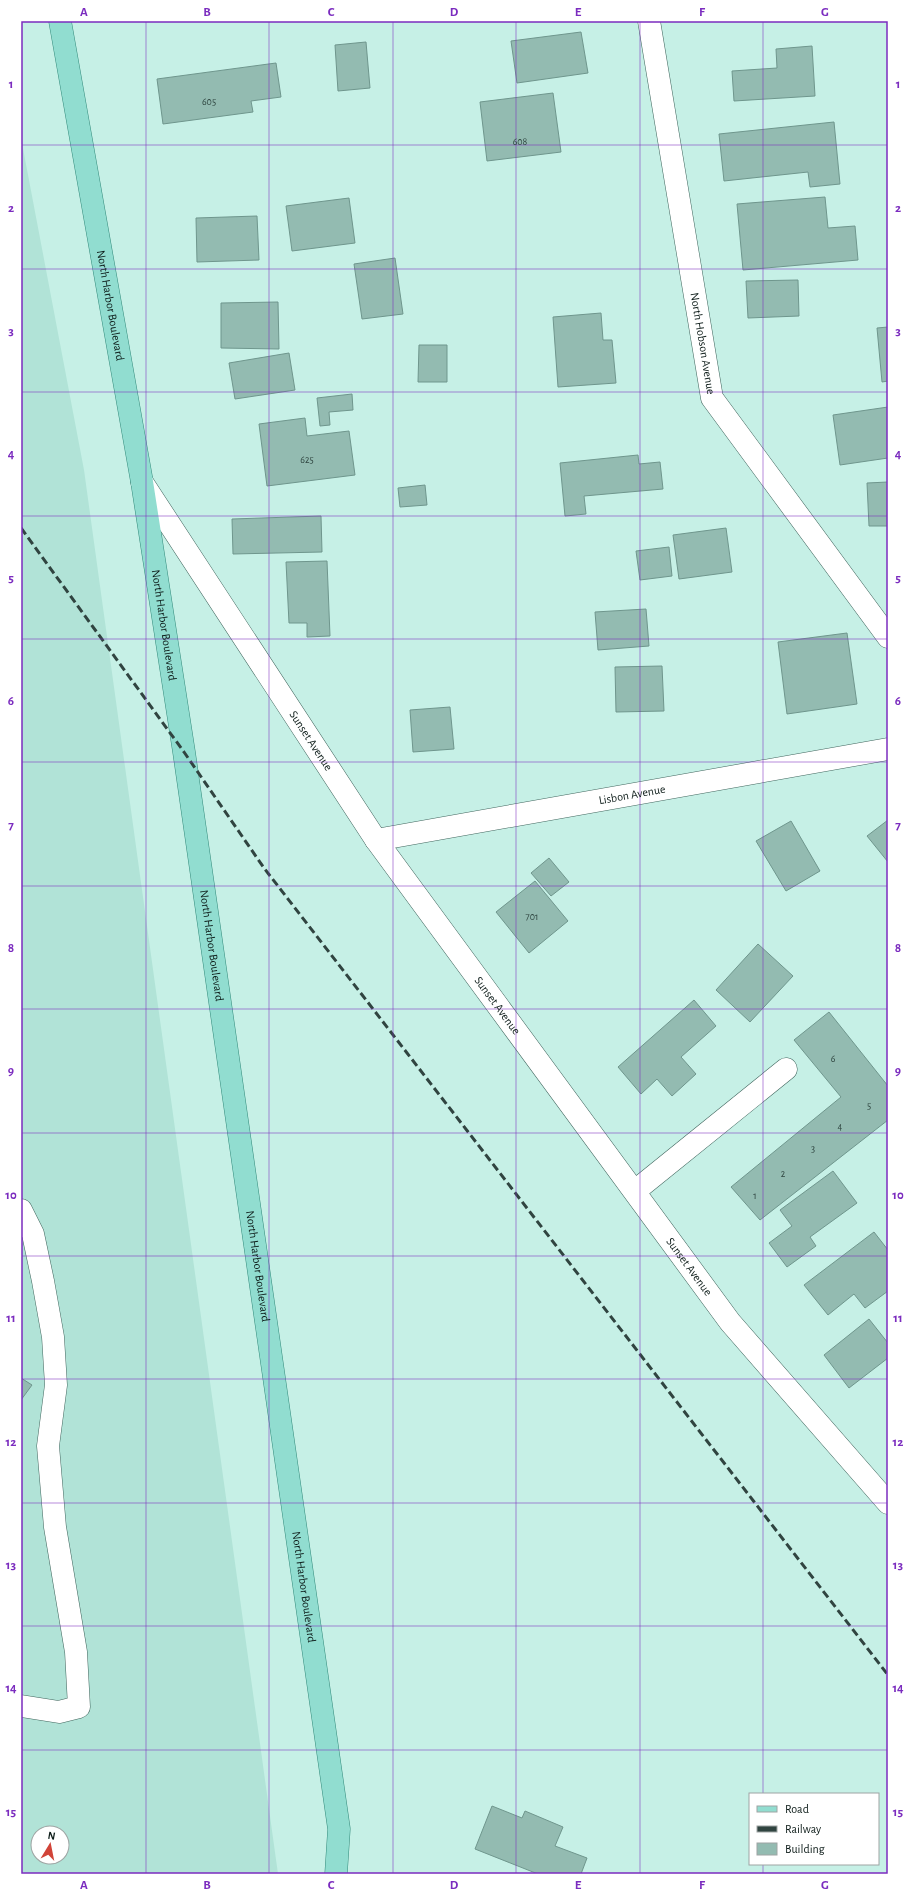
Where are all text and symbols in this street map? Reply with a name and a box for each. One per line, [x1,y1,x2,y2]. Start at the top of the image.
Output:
text: A [80,6,88,19]
text: B [203,6,211,19]
text: C [328,6,335,19]
text: D [450,6,459,19]
text: E [575,6,582,19]
text: F [699,6,706,19]
text: G [821,6,829,19]
text: 1 [9,78,13,91]
text: 1 [896,78,900,91]
house number: 605 [202,97,216,107]
house number: 608 [513,137,528,147]
text: 2 [8,202,14,215]
text: 2 [895,202,901,215]
street label: North Harbor Boulevard [95,249,126,362]
street label: North Hobson Avenue [688,292,717,395]
text: 3 [8,325,14,338]
text: 3 [895,325,901,338]
text: 4 [8,448,15,461]
text: 4 [895,448,902,461]
house number: 625 [300,455,314,465]
street label: North Harbor Boulevard [150,569,179,681]
text: 5 [8,572,14,585]
text: 5 [895,572,901,585]
text: 6 [8,695,14,708]
text: 6 [895,695,901,708]
street label: Sunset Avenue [287,709,335,773]
street label: Lisbon Avenue [598,783,666,806]
text: 7 [8,819,14,832]
text: 7 [895,819,901,832]
street label: North Harbor Boulevard [198,889,226,1002]
house number: 701 [526,912,538,922]
text: 8 [8,942,14,955]
text: 8 [895,942,901,955]
street label: Sunset Avenue [472,974,523,1037]
house number: 6 [831,1054,836,1064]
text: 9 [8,1065,14,1078]
text: 9 [895,1065,901,1078]
house number: 5 [867,1101,871,1111]
house number: 4 [838,1122,843,1132]
house number: 3 [811,1144,815,1154]
house number: 2 [781,1169,786,1179]
text: 10 [5,1189,17,1202]
text: 10 [892,1189,904,1202]
house number: 1 [753,1191,757,1201]
street label: North Harbor Boulevard [244,1210,272,1323]
street label: Sunset Avenue [664,1235,715,1298]
text: 11 [6,1312,16,1325]
text: 11 [893,1312,903,1325]
text: 12 [6,1436,16,1449]
text: 12 [893,1436,903,1449]
street label: North Harbor Boulevard [290,1531,318,1643]
text: 13 [6,1559,17,1572]
text: 13 [893,1559,904,1572]
text: 14 [5,1682,17,1695]
text: 14 [892,1682,904,1695]
legend [749,1793,879,1865]
text: Road [785,1803,809,1815]
text: 15 [6,1806,17,1819]
text: 15 [893,1806,904,1819]
text: Railway [785,1823,821,1836]
north arrow [30,1825,70,1865]
text: N [47,1830,56,1842]
text: Building [785,1843,825,1855]
text: A [80,1879,88,1892]
text: B [203,1879,211,1892]
text: C [328,1879,335,1892]
text: D [450,1879,459,1892]
text: E [575,1879,582,1892]
text: F [699,1879,706,1892]
text: G [821,1879,829,1892]

